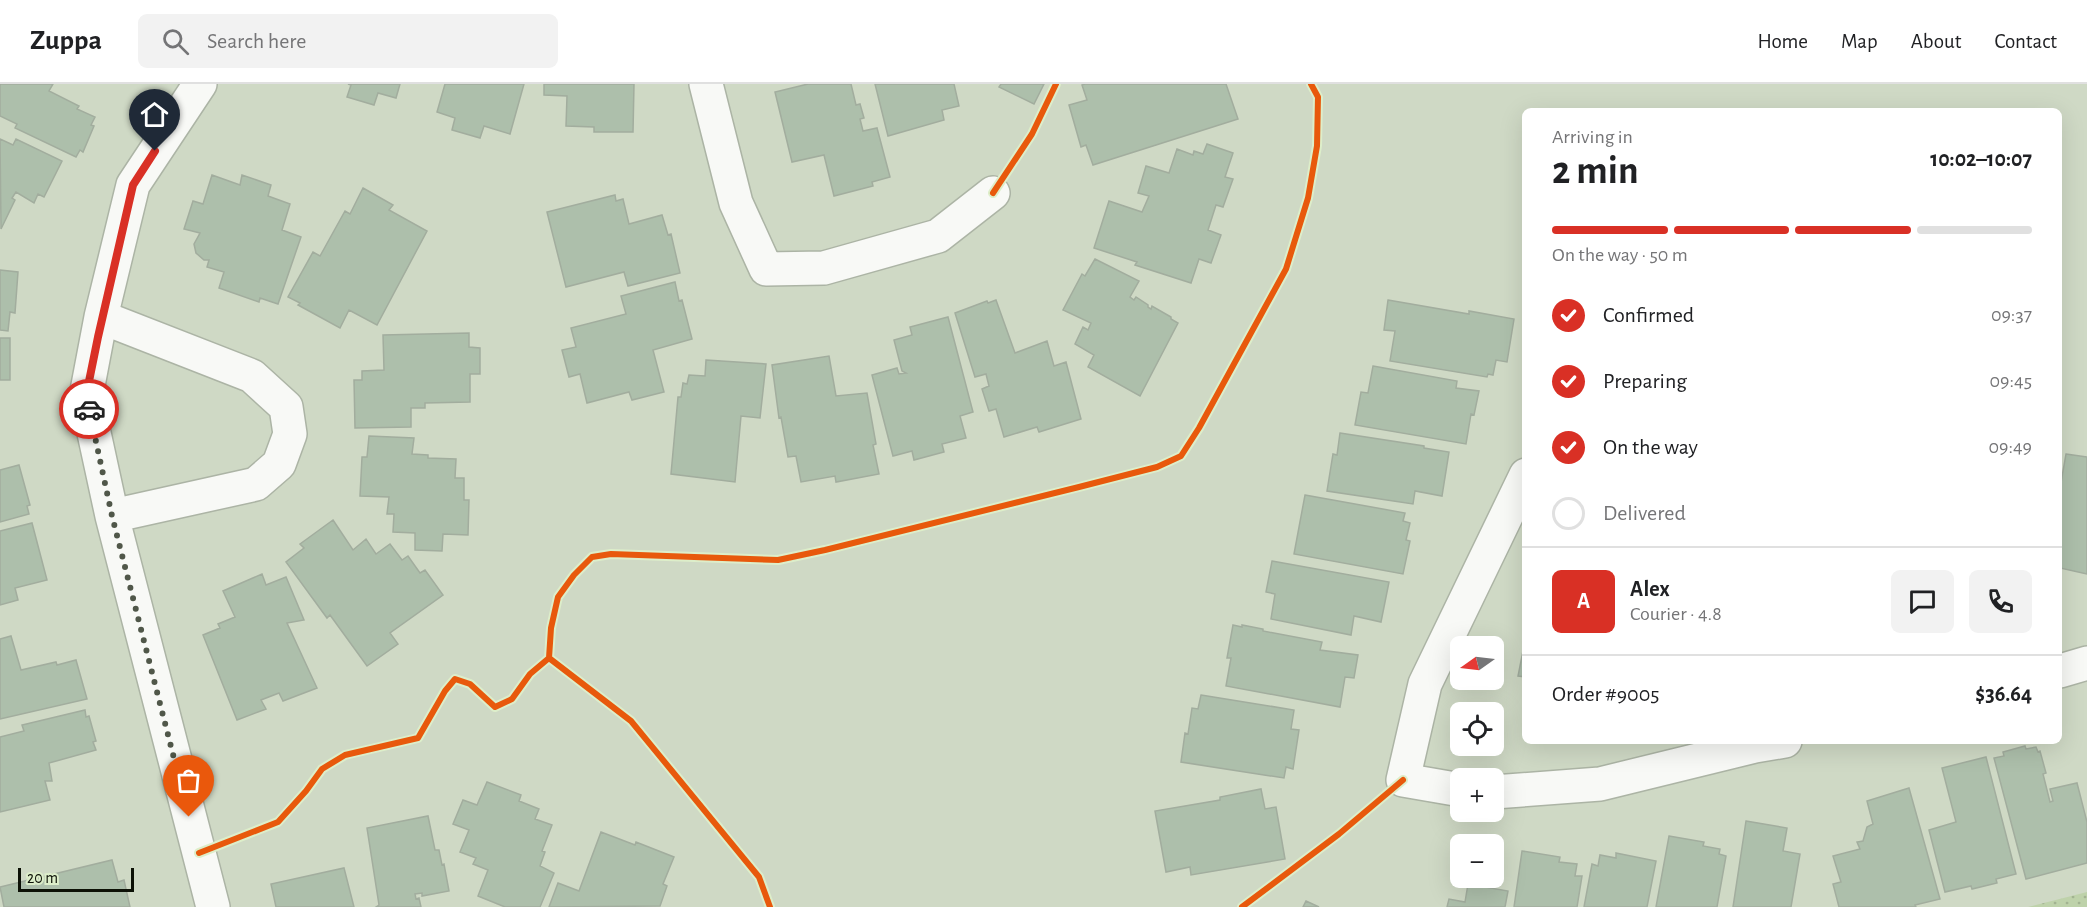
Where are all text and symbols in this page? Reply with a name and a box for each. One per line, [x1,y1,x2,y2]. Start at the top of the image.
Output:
search box [138,14,558,68]
icon: search [159,25,192,58]
text: Zuppa [30,27,102,55]
text: Search here [207,30,307,52]
text: Home [1757,31,1808,52]
text: Map [1841,31,1878,52]
text: About [1911,31,1961,52]
text: Contact [1994,31,2057,52]
pin [129,89,180,151]
icon: home [138,98,171,131]
text: Arriving in [1552,127,1633,147]
text: 10:02–10:07 [1930,148,2032,170]
text: 2 min [1552,152,1639,191]
text: On the way · 50 m [1552,245,1688,265]
icon: check [1552,299,1585,332]
text: Confirmed [1603,304,1694,326]
text: 09:37 [1991,305,2032,325]
icon: check [1552,365,1585,398]
text: Preparing [1603,370,1687,392]
text: 09:45 [1989,371,2032,391]
courier [59,379,119,439]
icon: car [73,393,106,426]
icon: check [1552,431,1585,464]
text: On the way [1603,436,1698,458]
text: 09:49 [1988,437,2032,457]
text: Delivered [1603,502,1686,524]
button: chat [1891,570,1954,633]
button: phone [1969,570,2032,633]
text: Alex [1630,578,1670,600]
text: A [1577,590,1590,612]
text: Courier · 4.8 [1630,604,1722,624]
north arrow [1450,636,1504,690]
map controls [1450,636,1504,888]
text: Order #9005 [1552,683,1659,705]
text: $36.64 [1975,683,2032,705]
button: locate [1450,702,1504,756]
pin [163,755,214,817]
icon: bag [172,764,205,797]
button: + [1450,768,1504,822]
button: − [1450,834,1504,888]
scale bar [18,865,134,892]
text: 20 m [27,870,58,886]

